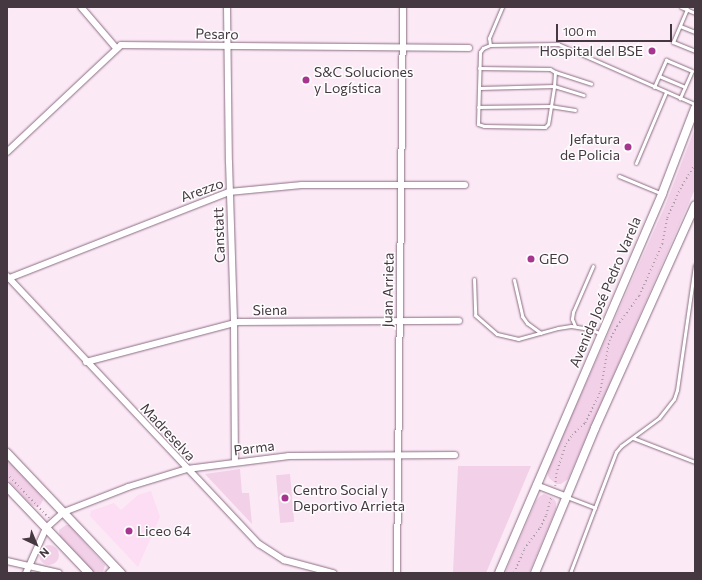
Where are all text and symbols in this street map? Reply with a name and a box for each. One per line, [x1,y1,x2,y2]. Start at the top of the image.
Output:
scale bar [558,16,674,42]
text: 100 m [563,24,597,38]
street label: Pesaro [195,25,239,43]
place label: Hospital del BSE [539,43,643,59]
marker: Hospital del BSE [646,45,658,57]
place label: S&C Soluciones y Logística [314,64,413,96]
marker: S&C Soluciones y Logística [301,75,311,85]
place label: Jefatura de Policia [560,131,620,164]
marker: Jefatura de Policia [623,142,633,152]
street label: Arezzo [178,174,226,206]
street label: Canstatt [210,207,228,263]
street label: Avenida José Pedro Varela [566,214,644,370]
place label: GEO [539,251,569,267]
street label: Juan Arrieta [379,253,397,327]
marker: GEO [526,254,536,264]
street label: Siena [253,301,287,319]
street label: Madreselva [137,400,199,464]
street label: Parma [233,437,275,459]
place label: Centro Social y Deportivo Arrieta [293,482,405,514]
marker: Centro Social y Deportivo Arrieta [280,493,290,503]
place label: Liceo 64 [137,523,191,539]
north arrow [16,524,56,564]
marker: Liceo 64 [124,526,134,536]
text: N [37,545,52,561]

